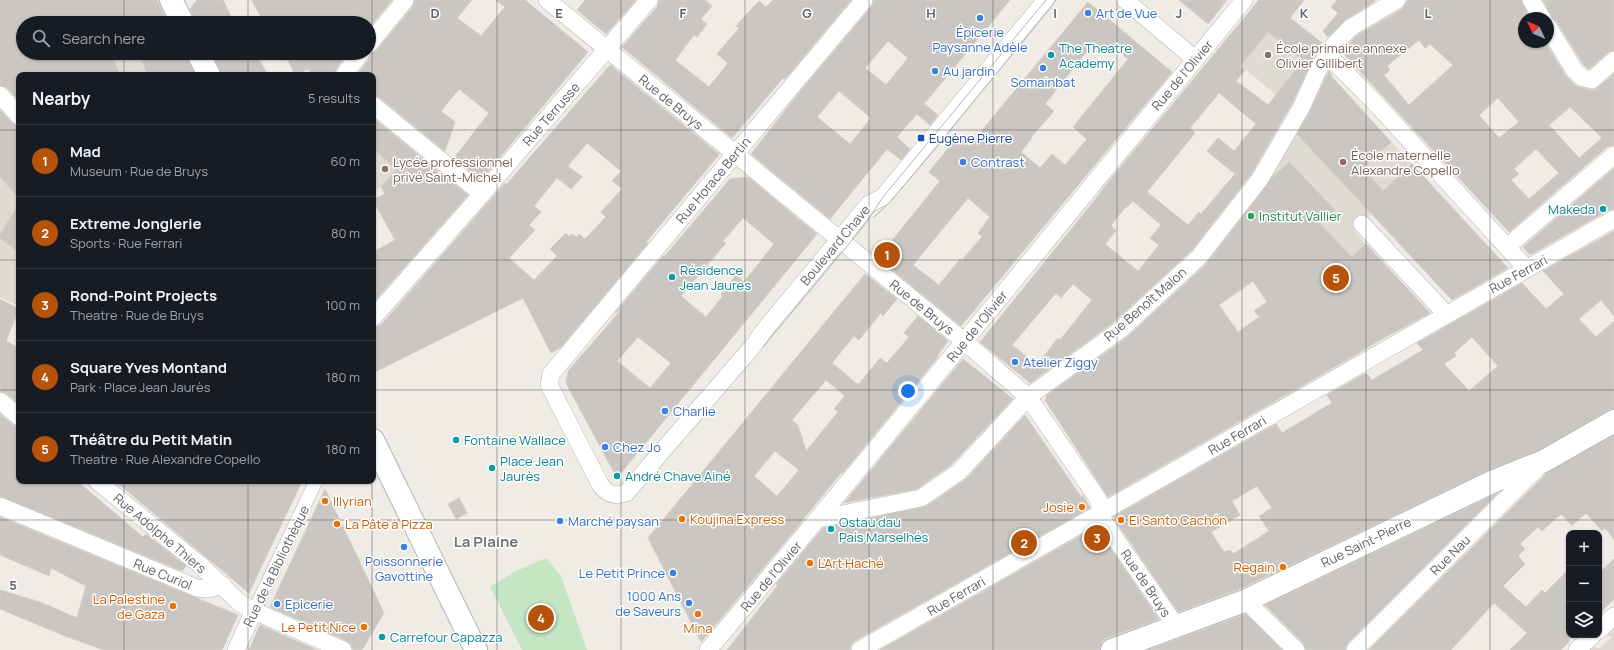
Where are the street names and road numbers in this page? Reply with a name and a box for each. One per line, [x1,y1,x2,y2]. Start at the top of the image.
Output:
street label: Rue de l'Olivier [1147,36,1217,114]
street label: Rue de Bruys [635,70,707,134]
street label: Rue Terrusse [518,78,584,150]
street label: Rue Horace Bertin [671,133,755,227]
street label: Boulevard Chave [796,201,874,289]
street label: Rue Ferrari [1486,251,1550,297]
street label: Rue Benoît Malon [1100,263,1190,345]
street label: Rue de Bruys [886,275,958,339]
street label: Rue de l'Olivier [943,286,1012,365]
street label: Rue Ferrari [1205,411,1269,459]
street label: Rue Adolphe Thiers [110,489,210,577]
street label: Rue de la Bibliothèque [239,502,313,630]
street label: Rue Saint-Pierre [1318,512,1414,572]
street label: Rue Nau [1426,531,1474,579]
street label: Rue de l'Olivier [736,537,806,615]
street label: Rue de Bruys [1117,546,1175,621]
street label: Rue Curiol [131,554,195,594]
street label: Rue Ferrari [924,572,988,620]

